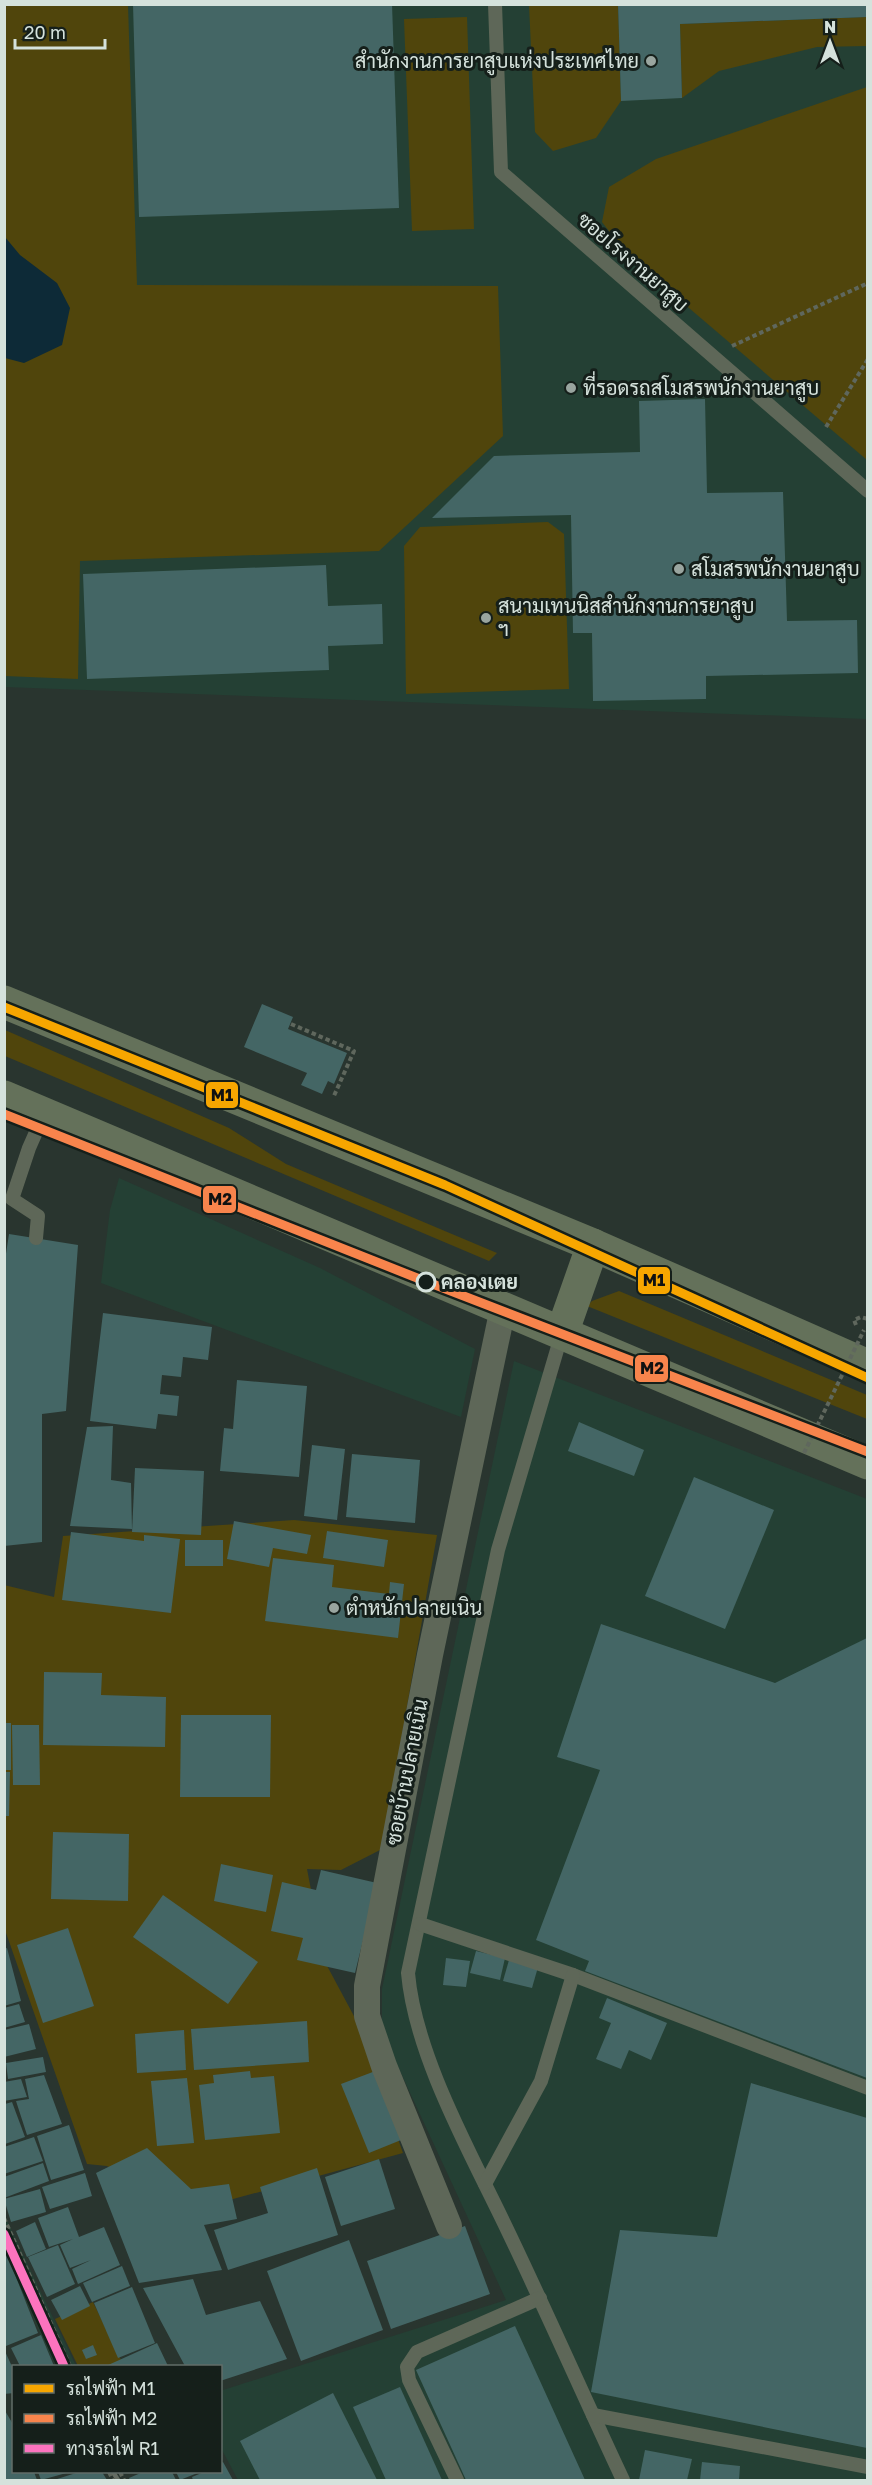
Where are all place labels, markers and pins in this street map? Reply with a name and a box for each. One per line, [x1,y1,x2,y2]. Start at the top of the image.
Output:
place label: สำนักงานการยาสูบแห่งประเทศไทย [355,48,639,76]
marker: สำนักงานการยาสูบแห่งประเทศไทย [644,54,658,68]
place label: ที่รอดรถสโมสรพนักงานยาสูบ [583,371,819,403]
marker: ที่รอดรถสโมสรพนักงานยาสูบ [564,381,578,395]
place label: สโมสรพนักงานยาสูบ [691,556,860,584]
marker: สโมสรพนักงานยาสูบ [672,562,686,576]
place label: สนามเทนนิสสำนักงานการยาสูบ ฯ [498,593,754,640]
marker: สนามเทนนิสสำนักงานการยาสูบ ฯ [479,611,493,625]
place label: คลองเตย [441,1269,518,1293]
marker: คลองเตย [416,1272,436,1292]
place label: ตำหนักปลายเนิน [346,1595,482,1619]
marker: ตำหนักปลายเนิน [327,1601,341,1615]

